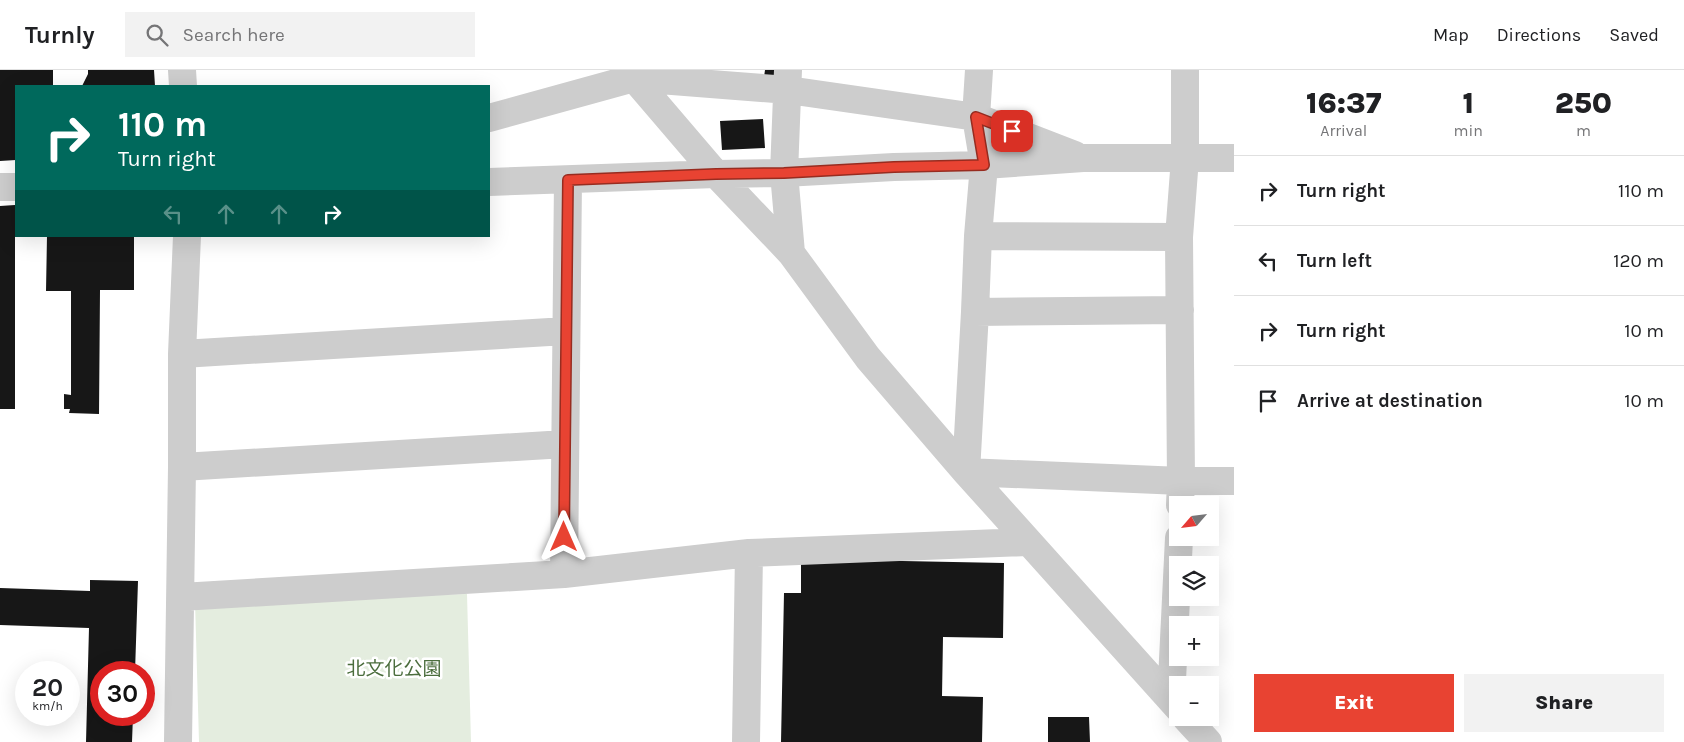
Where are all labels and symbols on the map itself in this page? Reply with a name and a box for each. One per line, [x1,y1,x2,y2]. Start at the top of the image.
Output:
pin [991,110,1033,152]
north arrow [1169,496,1219,546]
position arrow [537,510,589,562]
park label: 北文化公園 [346,658,442,680]
speed limit sign: 30 [90,661,155,726]

